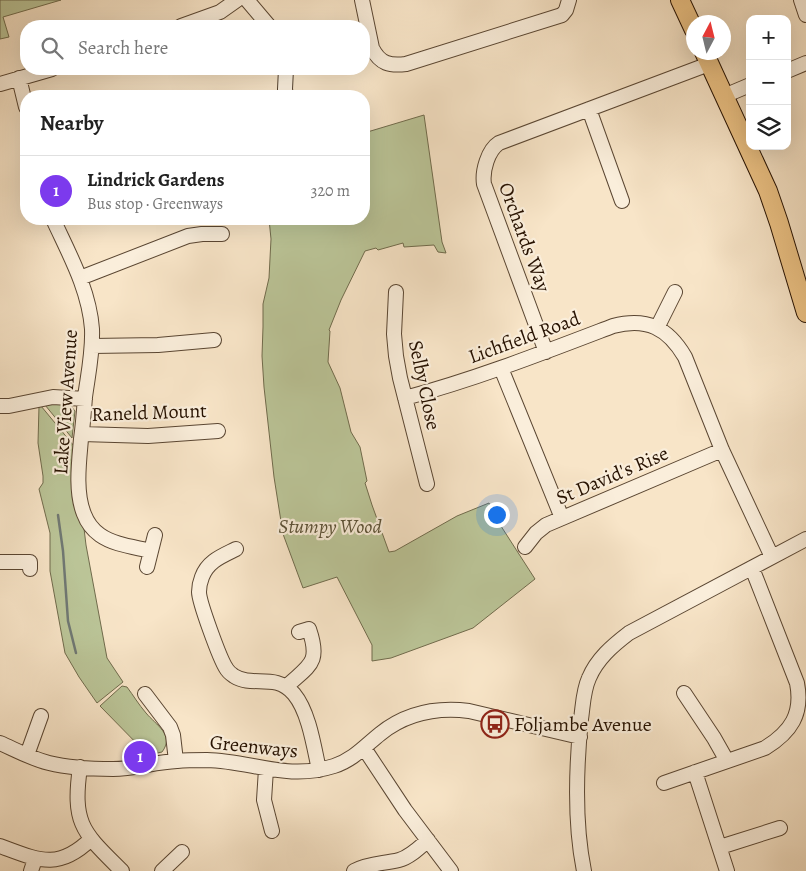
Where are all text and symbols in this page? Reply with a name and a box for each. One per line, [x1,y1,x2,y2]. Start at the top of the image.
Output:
north arrow [686,15,731,60]
map controls [746,15,791,150]
button: + [746,15,791,60]
search box [20,20,370,75]
icon: search [38,34,66,62]
text: Search here [78,35,168,61]
button: − [746,60,791,105]
button: layers [746,105,791,150]
text: Nearby [40,109,103,137]
text: Lindrick Gardens [87,167,225,193]
street label: Orchards Way [492,179,557,297]
text: 1 [53,180,59,202]
text: 320 m [311,180,350,202]
text: Bus stop · Greenways [87,193,223,215]
street label: Lichfield Road [465,305,584,370]
street label: Lake View Avenue [47,328,84,476]
street label: Selby Close [402,338,447,433]
street label: Raneld Mount [91,397,208,428]
street label: St David's Rise [552,440,673,511]
your location [484,502,510,528]
park label: Stumpy Wood [278,513,382,540]
bus stop icon: Foljambe Avenue [480,709,510,739]
place label: Foljambe Avenue [514,711,652,738]
street label: Greenways [208,728,299,765]
pin: 1 [124,738,156,776]

